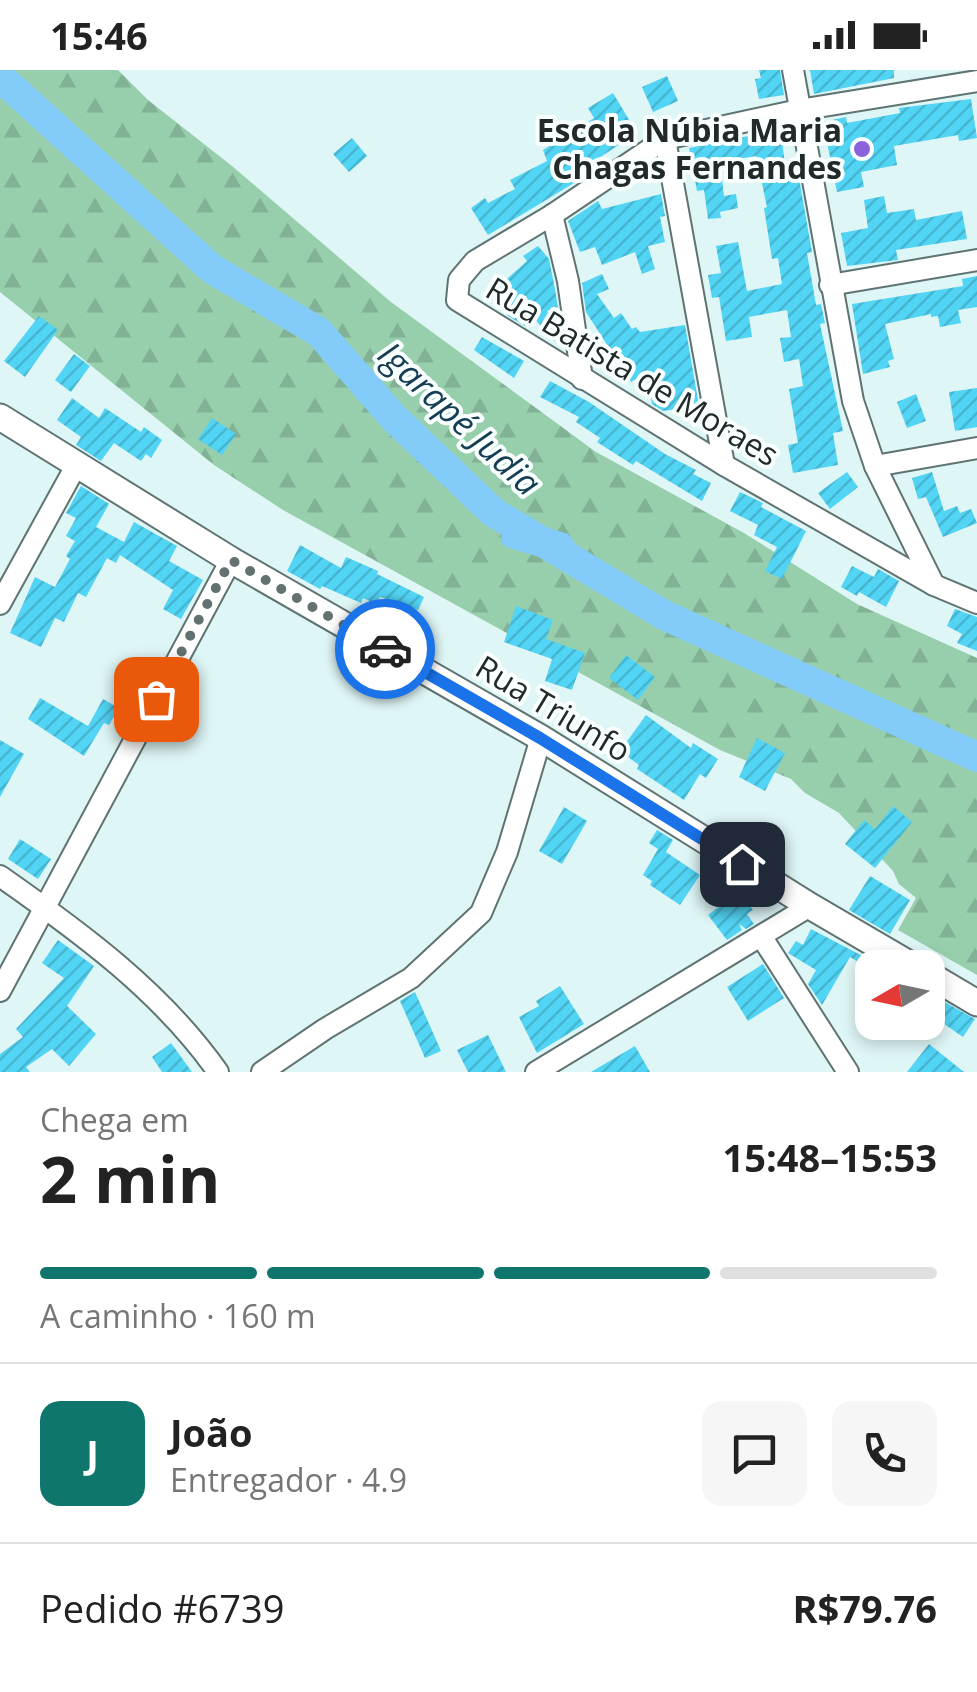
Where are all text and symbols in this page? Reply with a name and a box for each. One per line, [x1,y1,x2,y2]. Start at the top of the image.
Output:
text: 15:46 [50,9,148,61]
place label: Escola Núbia Maria Chagas Fernandes [537,108,842,188]
marker: Escola Núbia Maria Chagas Fernandes [851,138,873,160]
street label: Rua Batista de Moraes [478,266,787,475]
water label: Igarapé Judia [369,330,552,506]
courier [335,599,435,699]
icon: car [358,622,413,677]
street label: Rua Triunfo [468,645,639,771]
pin [114,657,199,742]
icon: bag [129,672,184,727]
pin [700,822,785,907]
icon: home [715,837,770,892]
north arrow [855,950,945,1040]
map controls [855,950,945,1040]
text: Chega em [40,1098,189,1141]
text: 15:48–15:53 [723,1131,937,1183]
text: 2 min [40,1134,220,1222]
text: A caminho · 160 m [40,1294,316,1337]
button: chat [702,1401,807,1506]
button: phone [832,1401,937,1506]
text: João [170,1406,253,1458]
text: J [86,1427,99,1479]
text: Entregador · 4.9 [170,1458,407,1501]
text: Pedido #6739 [40,1582,284,1634]
text: R$79.76 [792,1582,937,1634]

